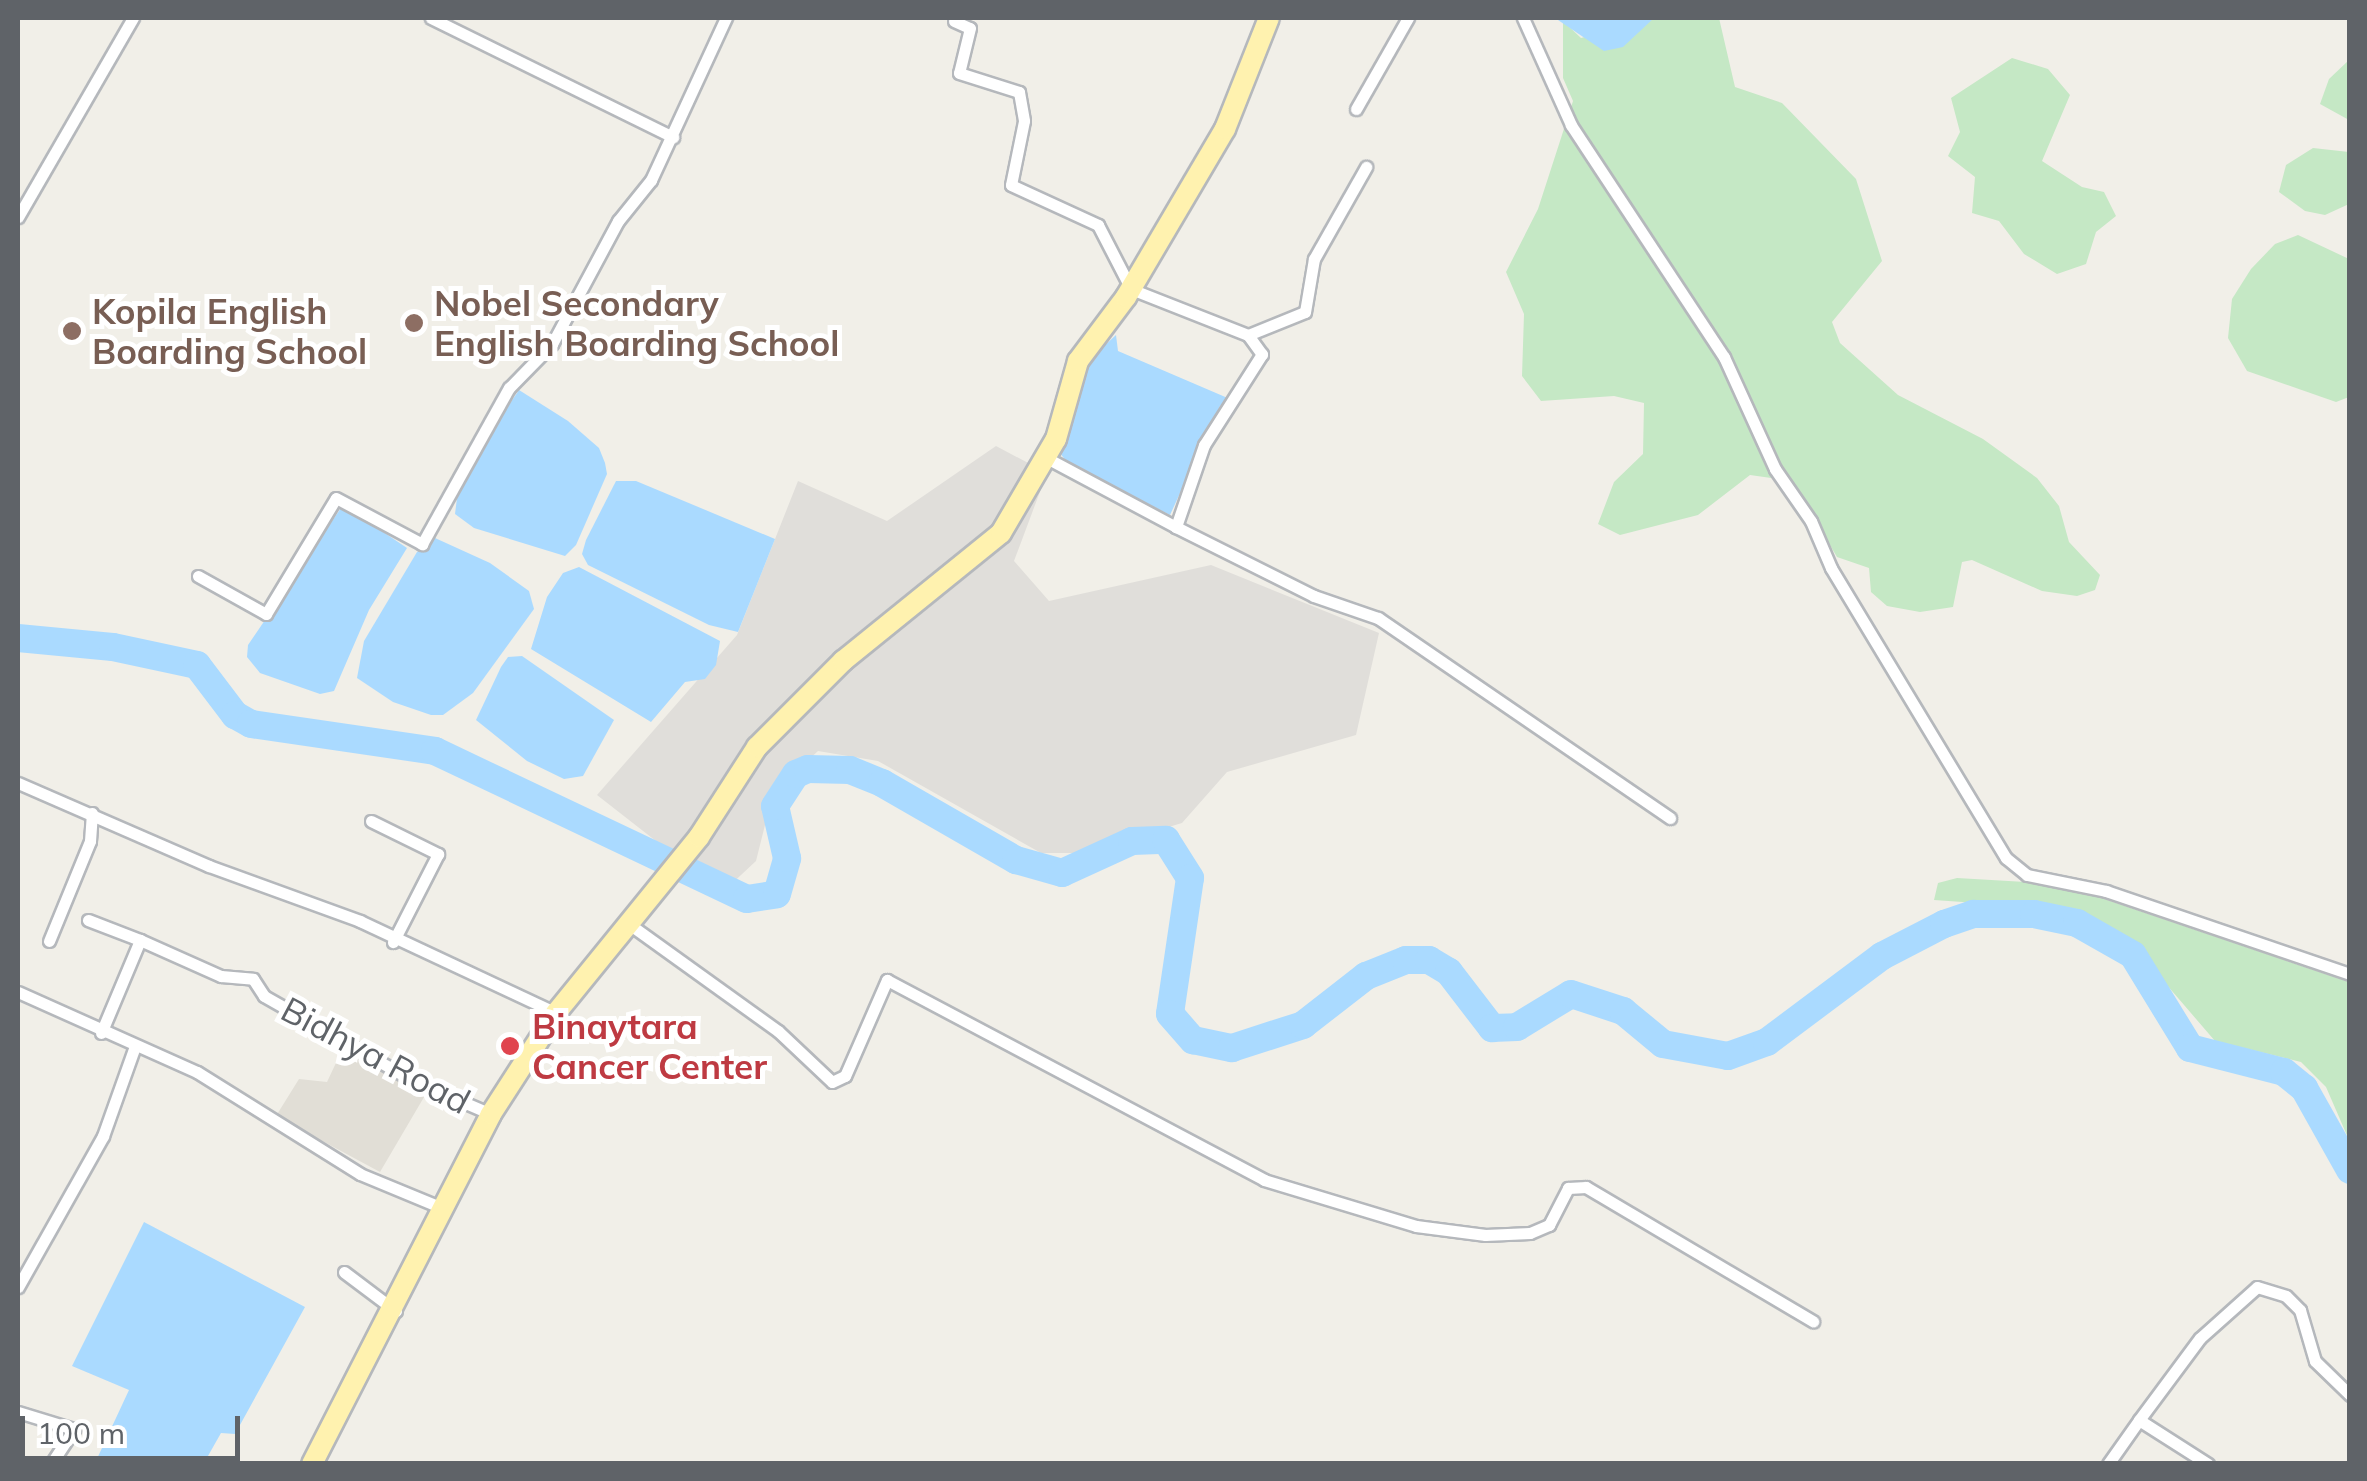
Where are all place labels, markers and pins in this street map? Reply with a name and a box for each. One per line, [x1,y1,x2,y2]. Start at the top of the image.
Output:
place label: Nobel Secondary English Boarding School [434,282,839,364]
place label: Kopila English Boarding School [92,290,367,372]
marker: Nobel Secondary English Boarding School [403,312,425,334]
marker: Kopila English Boarding School [61,320,83,342]
place label: Binaytara Cancer Center [532,1005,767,1087]
marker: Binaytara Cancer Center [497,1033,523,1059]

